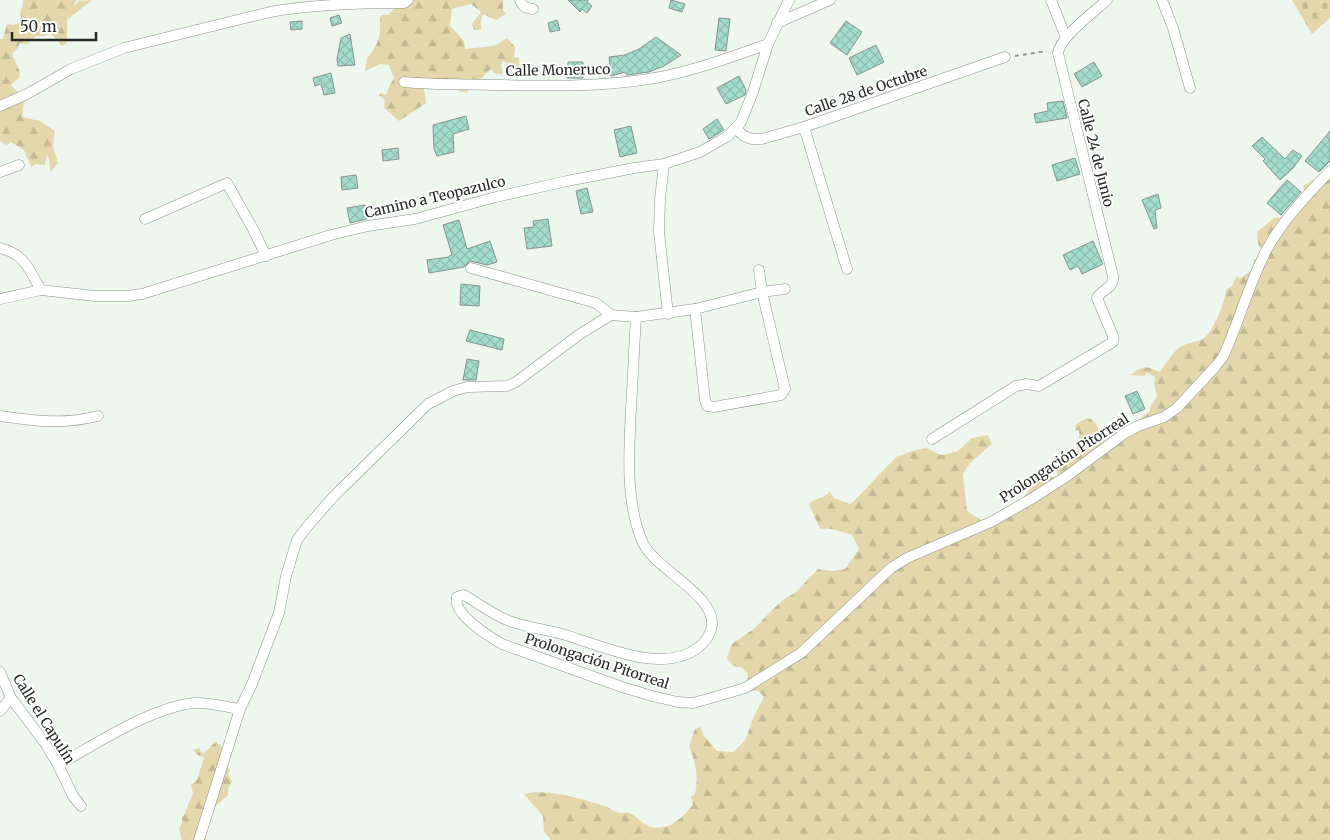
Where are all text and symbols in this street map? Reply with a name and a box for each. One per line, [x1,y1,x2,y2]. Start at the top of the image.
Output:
scale bar [12,10,96,42]
text: 50 m [20,17,57,36]
street label: Calle Moneruco [505,60,611,80]
street label: Calle 28 de Octubre [802,62,930,120]
street label: Calle 24 de Junio [1074,97,1118,209]
street label: Camino a Teopazulco [363,172,507,222]
street label: Prolongación Pitorreal [996,409,1133,507]
street label: Prolongación Pitorreal [522,629,672,693]
street label: Calle el Capulín [9,670,79,768]

